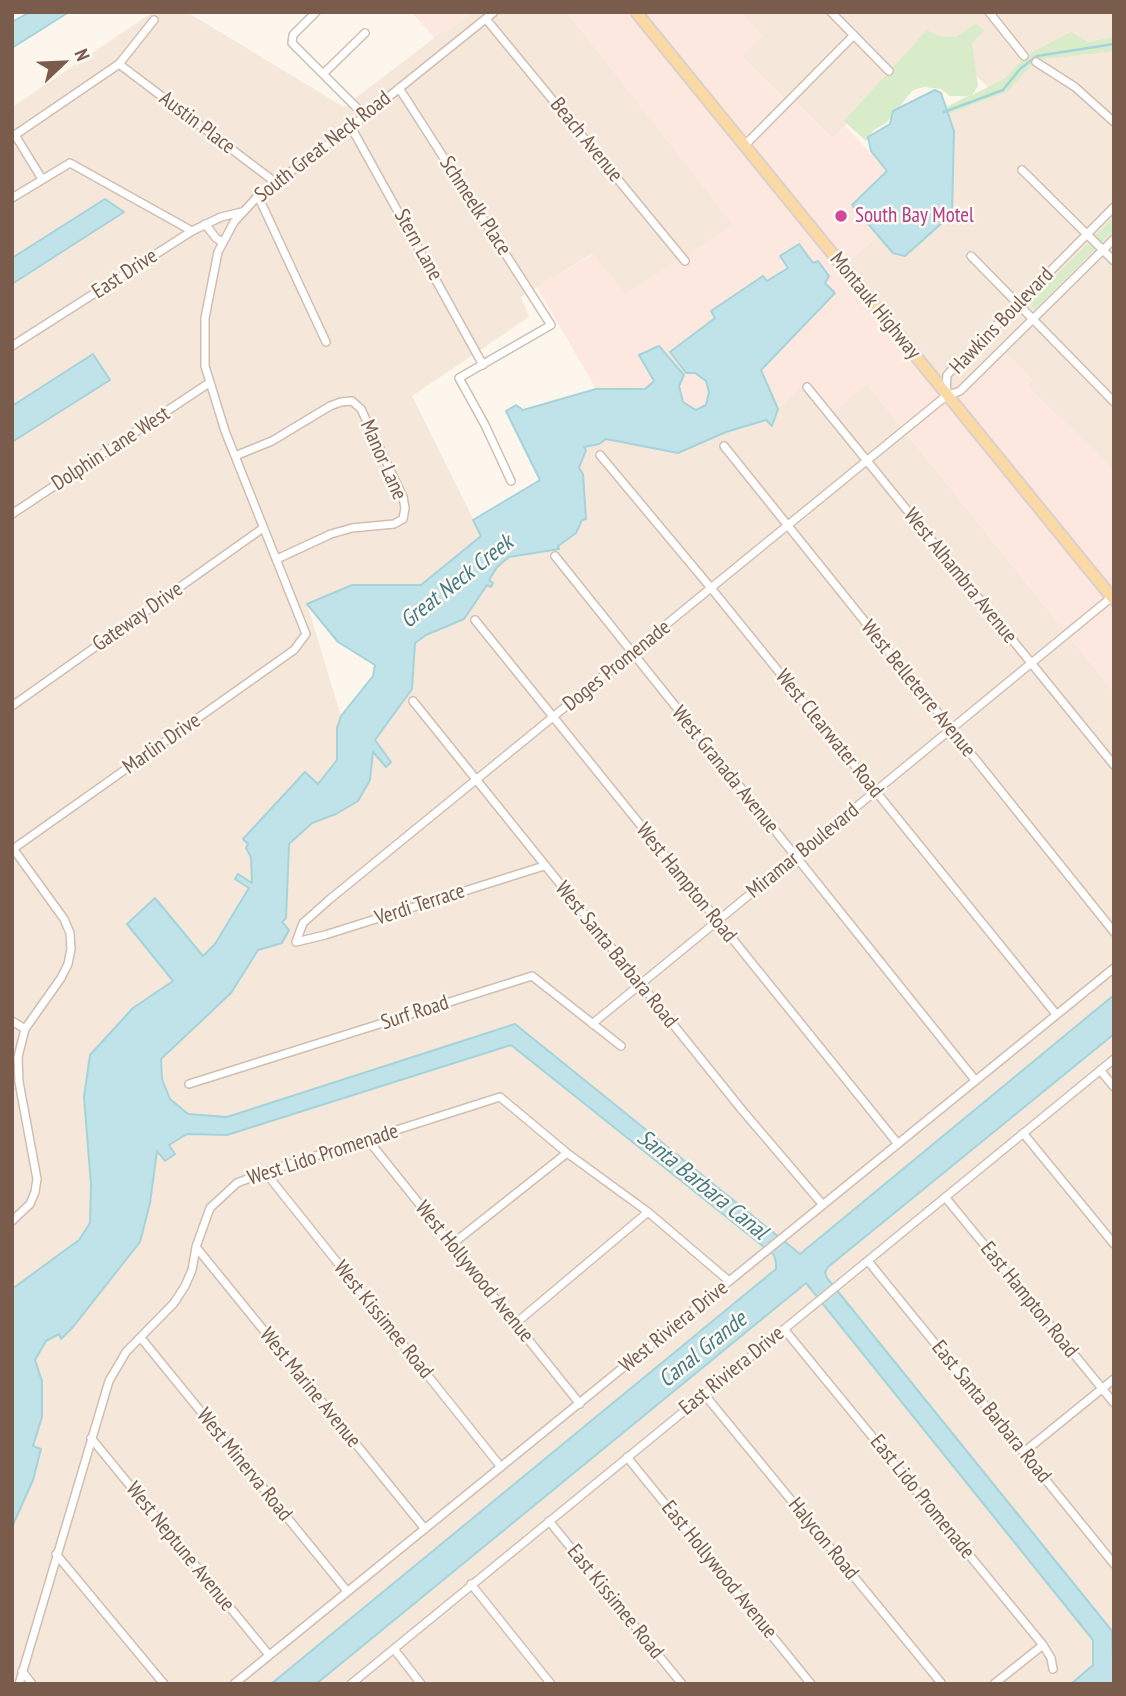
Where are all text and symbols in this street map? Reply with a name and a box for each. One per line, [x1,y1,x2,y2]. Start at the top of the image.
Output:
north arrow [28,28,98,98]
text: N [69,45,95,64]
street label: Austin Place [154,86,240,160]
street label: South Great Neck Road [250,86,396,208]
street label: Beach Avenue [544,93,628,187]
street label: Schmeelk Place [434,152,516,260]
place label: South Bay Motel [855,203,974,229]
street label: Stern Lane [388,205,448,285]
marker: South Bay Motel [833,208,849,224]
street label: East Drive [88,244,162,304]
street label: Montauk Highway [824,247,926,365]
street label: Hawkins Boulevard [945,263,1059,379]
street label: Dolphin Lane West [47,401,175,497]
street label: Manor Lane [354,416,412,504]
street label: West Alhambra Avenue [898,503,1022,649]
water label: Great Neck Creek [395,529,519,635]
street label: Gateway Drive [88,577,188,657]
street label: Doges Promenade [558,615,676,717]
street label: West Belleterre Avenue [855,616,981,762]
street label: West Clearwater Road [770,665,888,803]
street label: West Granada Avenue [666,701,784,839]
street label: Marlin Drive [118,708,206,780]
street label: Miramar Boulevard [742,798,864,904]
street label: West Hampton Road [630,818,742,948]
street label: West Santa Barbara Road [549,877,683,1033]
street label: Verdi Terrace [372,879,468,931]
street label: Surf Road [378,990,452,1036]
street label: West Lido Promenade [245,1119,401,1191]
water label: Santa Barbara Canal [631,1124,773,1246]
street label: West Hollywood Avenue [409,1196,539,1348]
street label: East Hampton Road [975,1237,1083,1363]
street label: West Kissimee Road [328,1256,438,1384]
street label: West Riviera Drive [615,1276,733,1378]
water label: Canal Grande [653,1306,753,1394]
street label: East Riviera Drive [675,1321,789,1421]
street label: West Marine Avenue [254,1323,366,1453]
street label: East Santa Barbara Road [926,1336,1056,1488]
street label: West Minerva Road [191,1404,297,1526]
street label: East Lido Promenade [864,1430,980,1564]
street label: West Neptune Avenue [120,1477,240,1617]
street label: Halycon Road [782,1493,864,1585]
street label: East Hollywood Avenue [656,1496,782,1644]
street label: East Kissimee Road [561,1540,669,1664]

